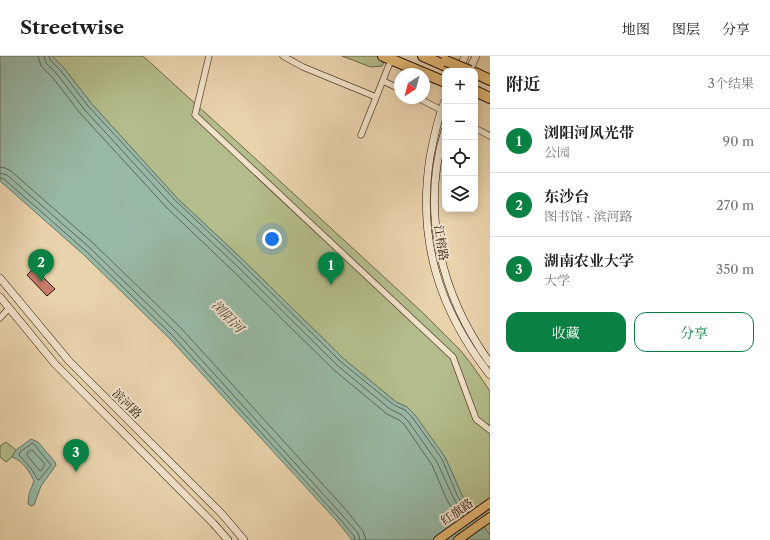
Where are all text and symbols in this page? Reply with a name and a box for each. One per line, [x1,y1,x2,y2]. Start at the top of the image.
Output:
text: Streetwise [20,16,124,39]
text: 地图 [622,20,650,38]
text: 图层 [672,20,700,38]
text: 分享 [722,20,750,38]
north arrow [394,68,430,104]
map controls [442,68,478,212]
button: + [442,68,478,104]
text: 附近 [506,74,540,94]
text: 3个结果 [708,75,754,91]
button: − [442,104,478,140]
text: 浏阳河风光带 [544,123,634,142]
text: 1 [516,133,522,149]
text: 90 m [723,133,754,149]
button: locate [442,140,478,176]
text: 公园 [544,144,570,160]
button: layers [442,176,478,212]
text: 东沙台 [544,187,589,206]
text: 2 [515,197,523,213]
text: 270 m [716,197,754,213]
text: 图书馆 · 滨河路 [544,208,633,224]
street label: 江榕路 [431,224,452,262]
your location [262,229,282,249]
pin: 2 [28,249,54,282]
text: 湖南农业大学 [544,251,634,270]
pin: 1 [318,252,344,285]
text: 3 [515,261,523,277]
text: 350 m [716,261,754,277]
text: 大学 [544,272,570,288]
water label: 浏阳河 [209,297,249,337]
button: 收藏 [506,312,626,352]
button: 分享 [634,312,754,352]
street label: 滨河路 [109,386,145,422]
pin: 3 [63,439,89,472]
street label: 红旗路 [438,495,476,528]

